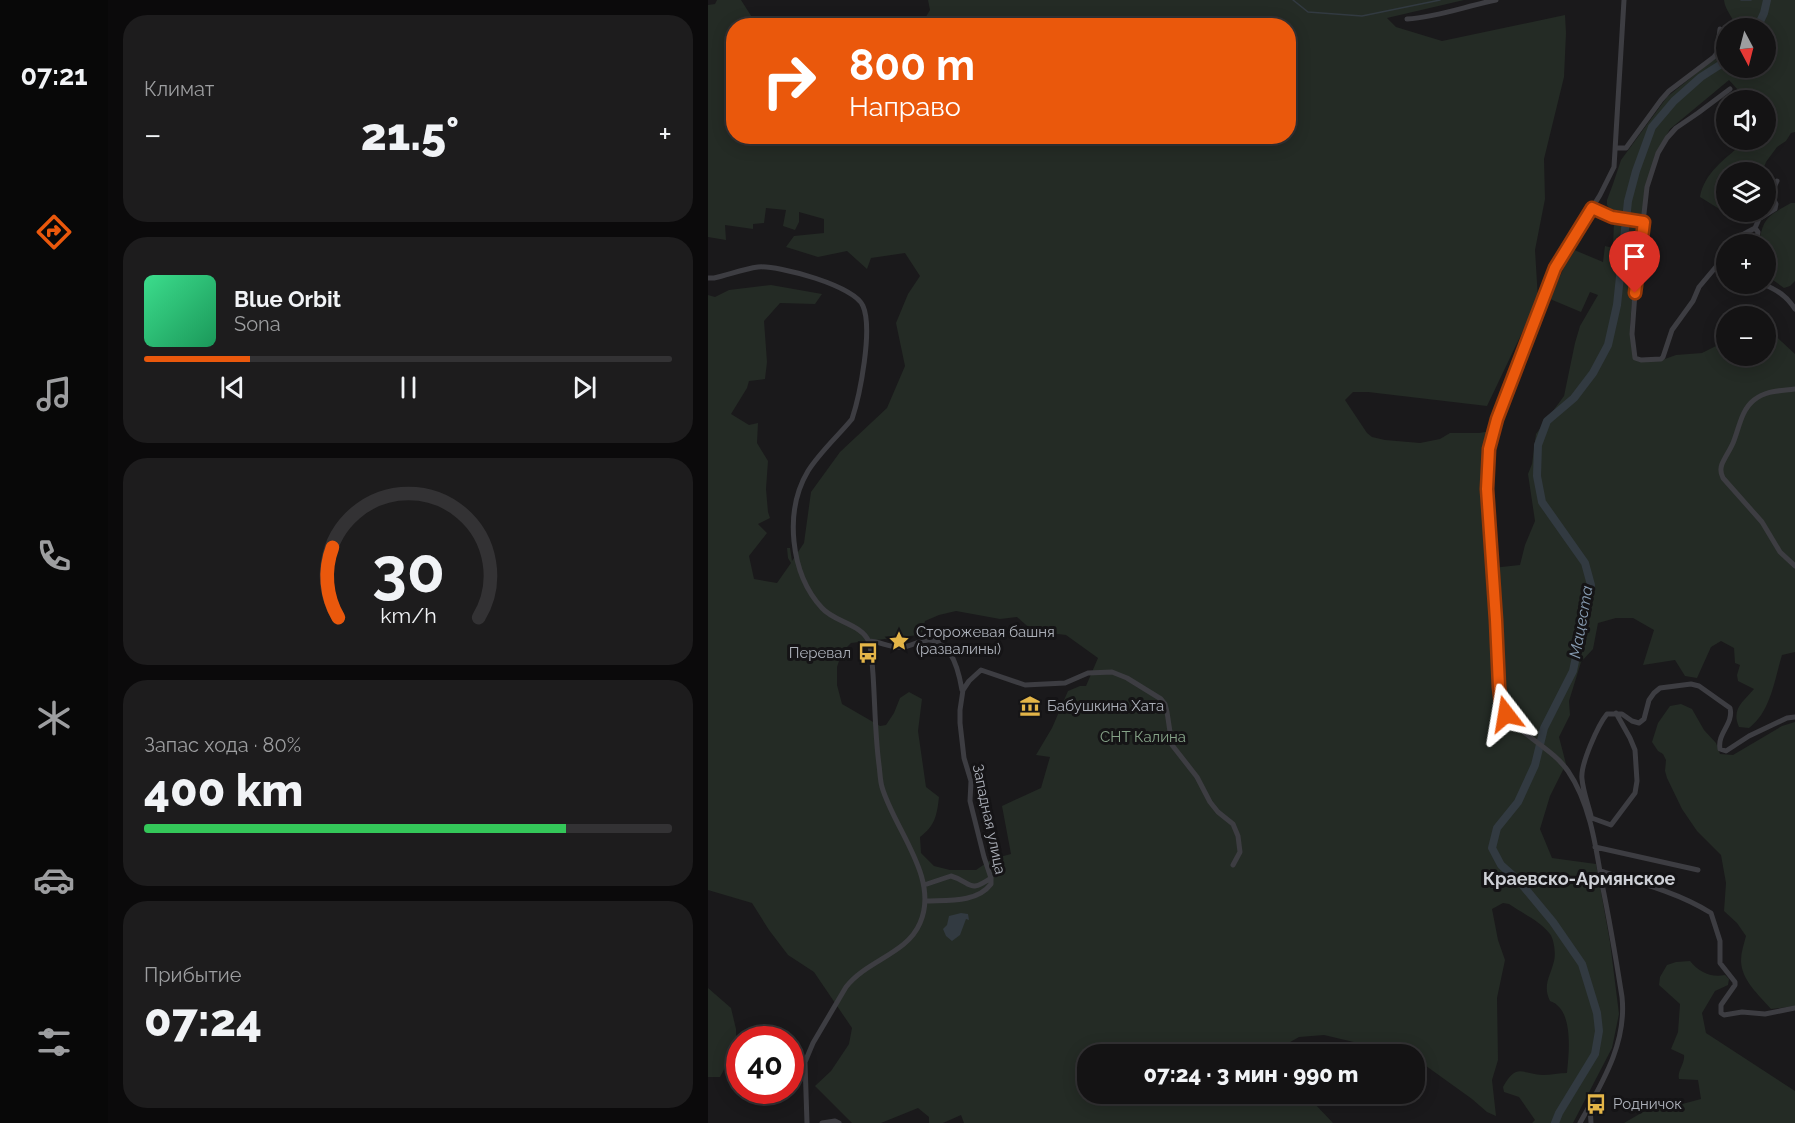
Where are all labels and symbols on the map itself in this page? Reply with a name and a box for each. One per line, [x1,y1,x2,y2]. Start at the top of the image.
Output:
north arrow [1716,18,1776,78]
pin [1609,231,1660,293]
water label: Мацеста [1565,584,1597,660]
place label: Сторожевая башня (развалины) [916,623,1055,658]
place icon: Сторожевая башня (развалины) [887,629,911,653]
bus stop icon: Перевал [856,641,880,665]
place label: Перевал [789,644,851,662]
position arrow [1474,682,1538,746]
museum icon: Бабушкина Хата [1018,694,1042,718]
place label: Бабушкина Хата [1047,697,1164,715]
park label: СНТ Калина [1100,728,1186,746]
street label: Западная улица [969,762,1009,876]
district label: Краевско-Армянское [1483,868,1676,889]
speed limit sign: 40 [726,1026,804,1104]
bus stop icon: Родничок [1584,1092,1608,1116]
place label: Родничок [1613,1095,1682,1113]

